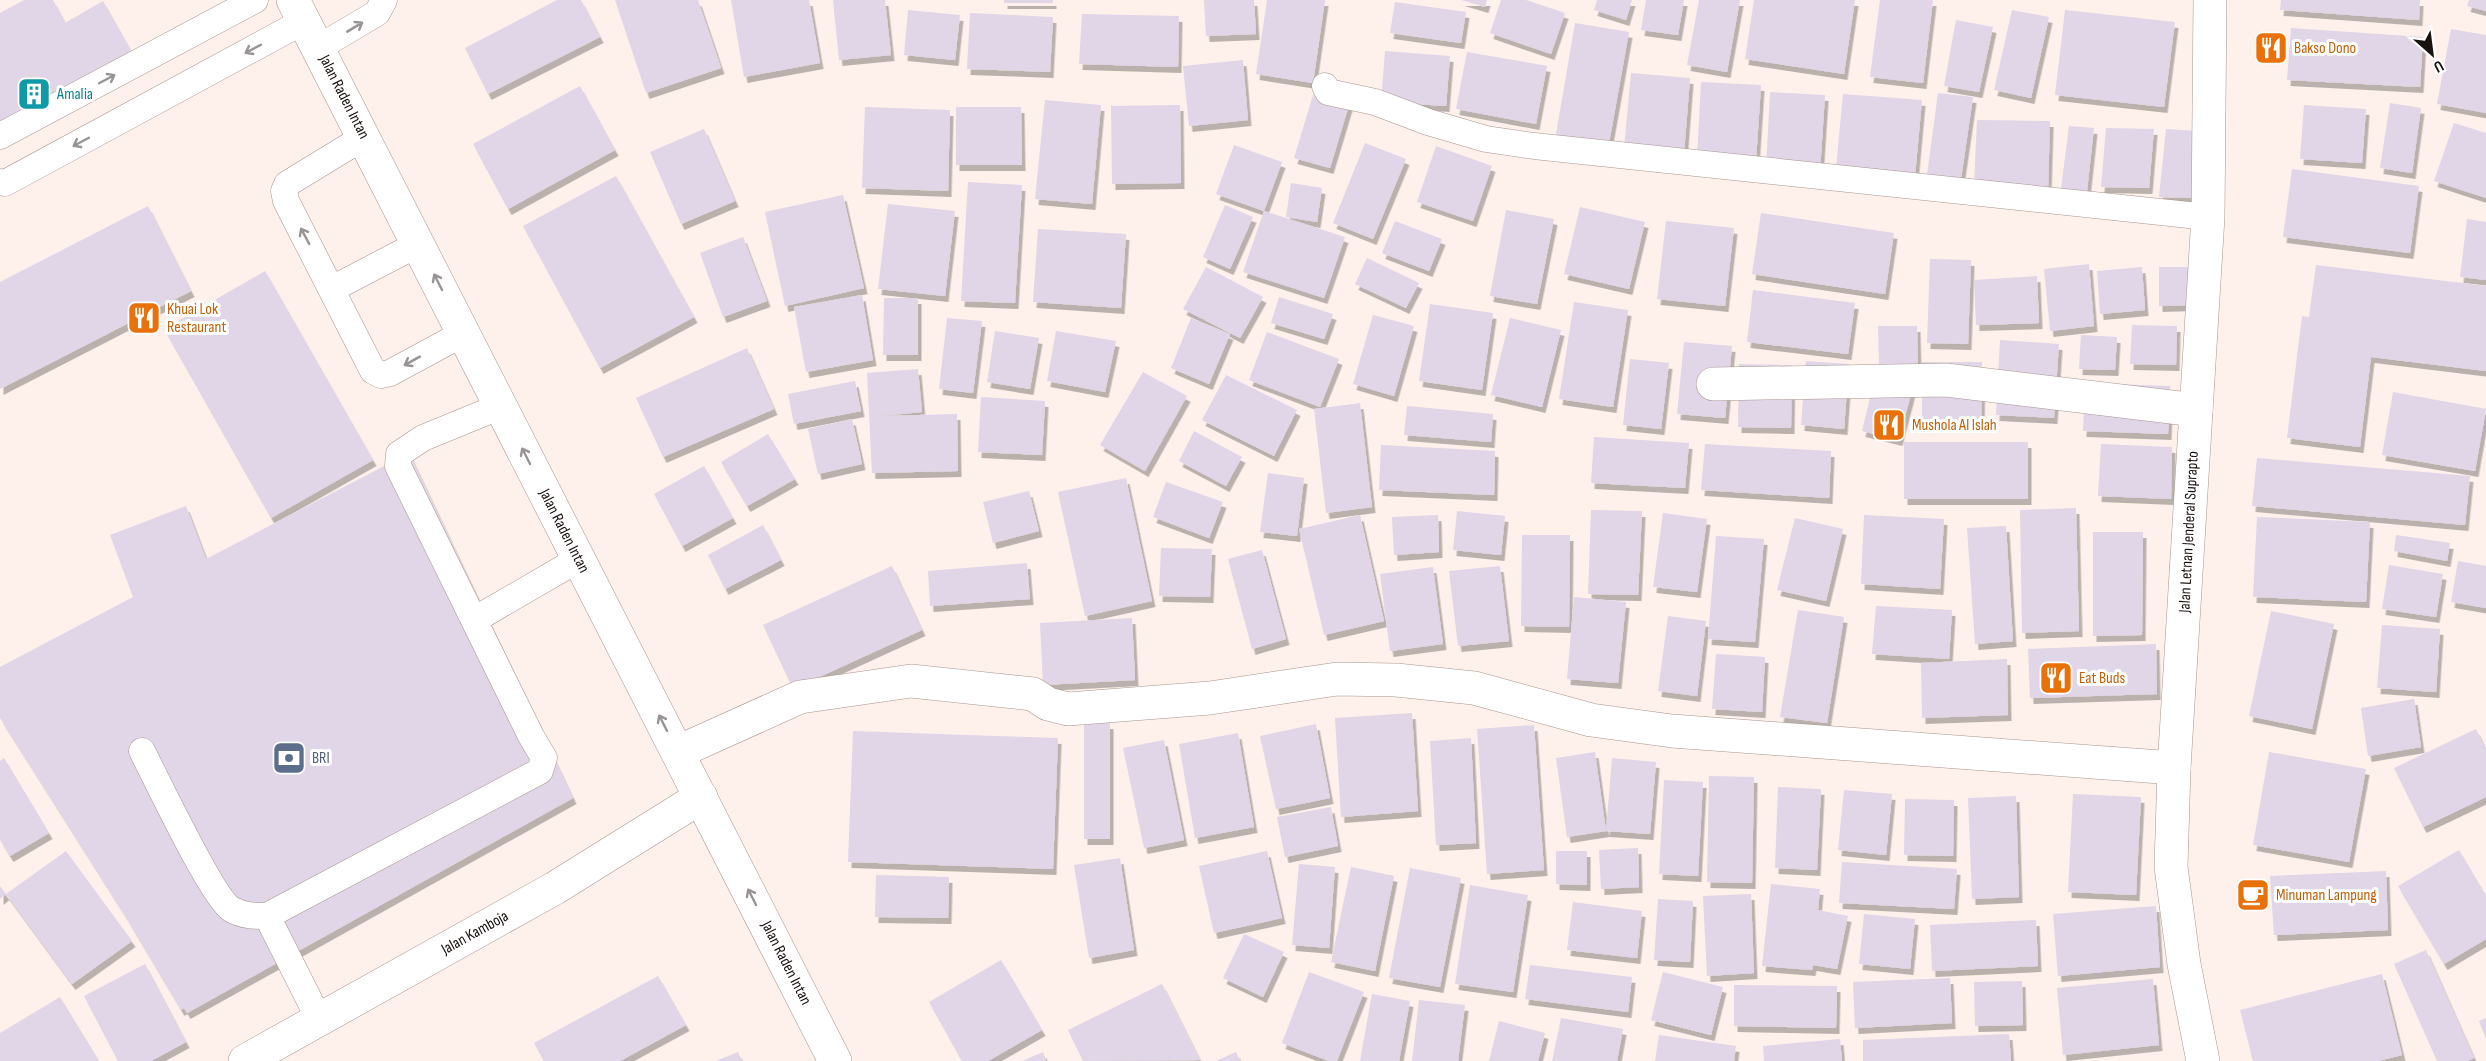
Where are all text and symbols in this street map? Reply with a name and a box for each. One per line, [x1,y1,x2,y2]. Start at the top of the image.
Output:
one-way arrow [346,20,363,32]
north arrow [2402,24,2462,84]
restaurant icon: Bakso Dono [2253,30,2289,66]
place label: Bakso Dono [2294,39,2356,58]
one-way arrow [245,43,262,55]
street label: Jalan Raden Intan [314,51,373,142]
text: U [2430,56,2446,76]
one-way arrow [98,72,116,84]
building icon: Amalia [16,76,52,112]
place label: Amalia [56,85,93,104]
one-way arrow [73,136,90,148]
one-way arrow [298,228,310,246]
one-way arrow [432,274,444,291]
restaurant icon: Khuai Lok Restaurant [126,300,162,336]
place label: Khuai Lok Restaurant [167,300,226,337]
one-way arrow [404,356,422,367]
restaurant icon: Mushola Al Islah [1871,407,1907,443]
place label: Mushola Al Islah [1912,416,1997,435]
one-way arrow [520,448,532,465]
street label: Jalan Letnan Jenderal Suprapto [2175,451,2203,614]
street label: Jalan Raden Intan [534,485,593,576]
restaurant icon: Eat Buds [2038,660,2074,696]
place label: Eat Buds [2079,669,2125,688]
one-way arrow [657,715,669,732]
bank icon: BRI [271,740,307,776]
place label: BRI [312,749,330,768]
cafe icon: Minuman Lampung [2235,877,2271,913]
place label: Minuman Lampung [2276,886,2377,905]
one-way arrow [745,888,757,906]
street label: Jalan Kamboja [437,907,512,960]
street label: Jalan Raden Intan [756,917,815,1008]

